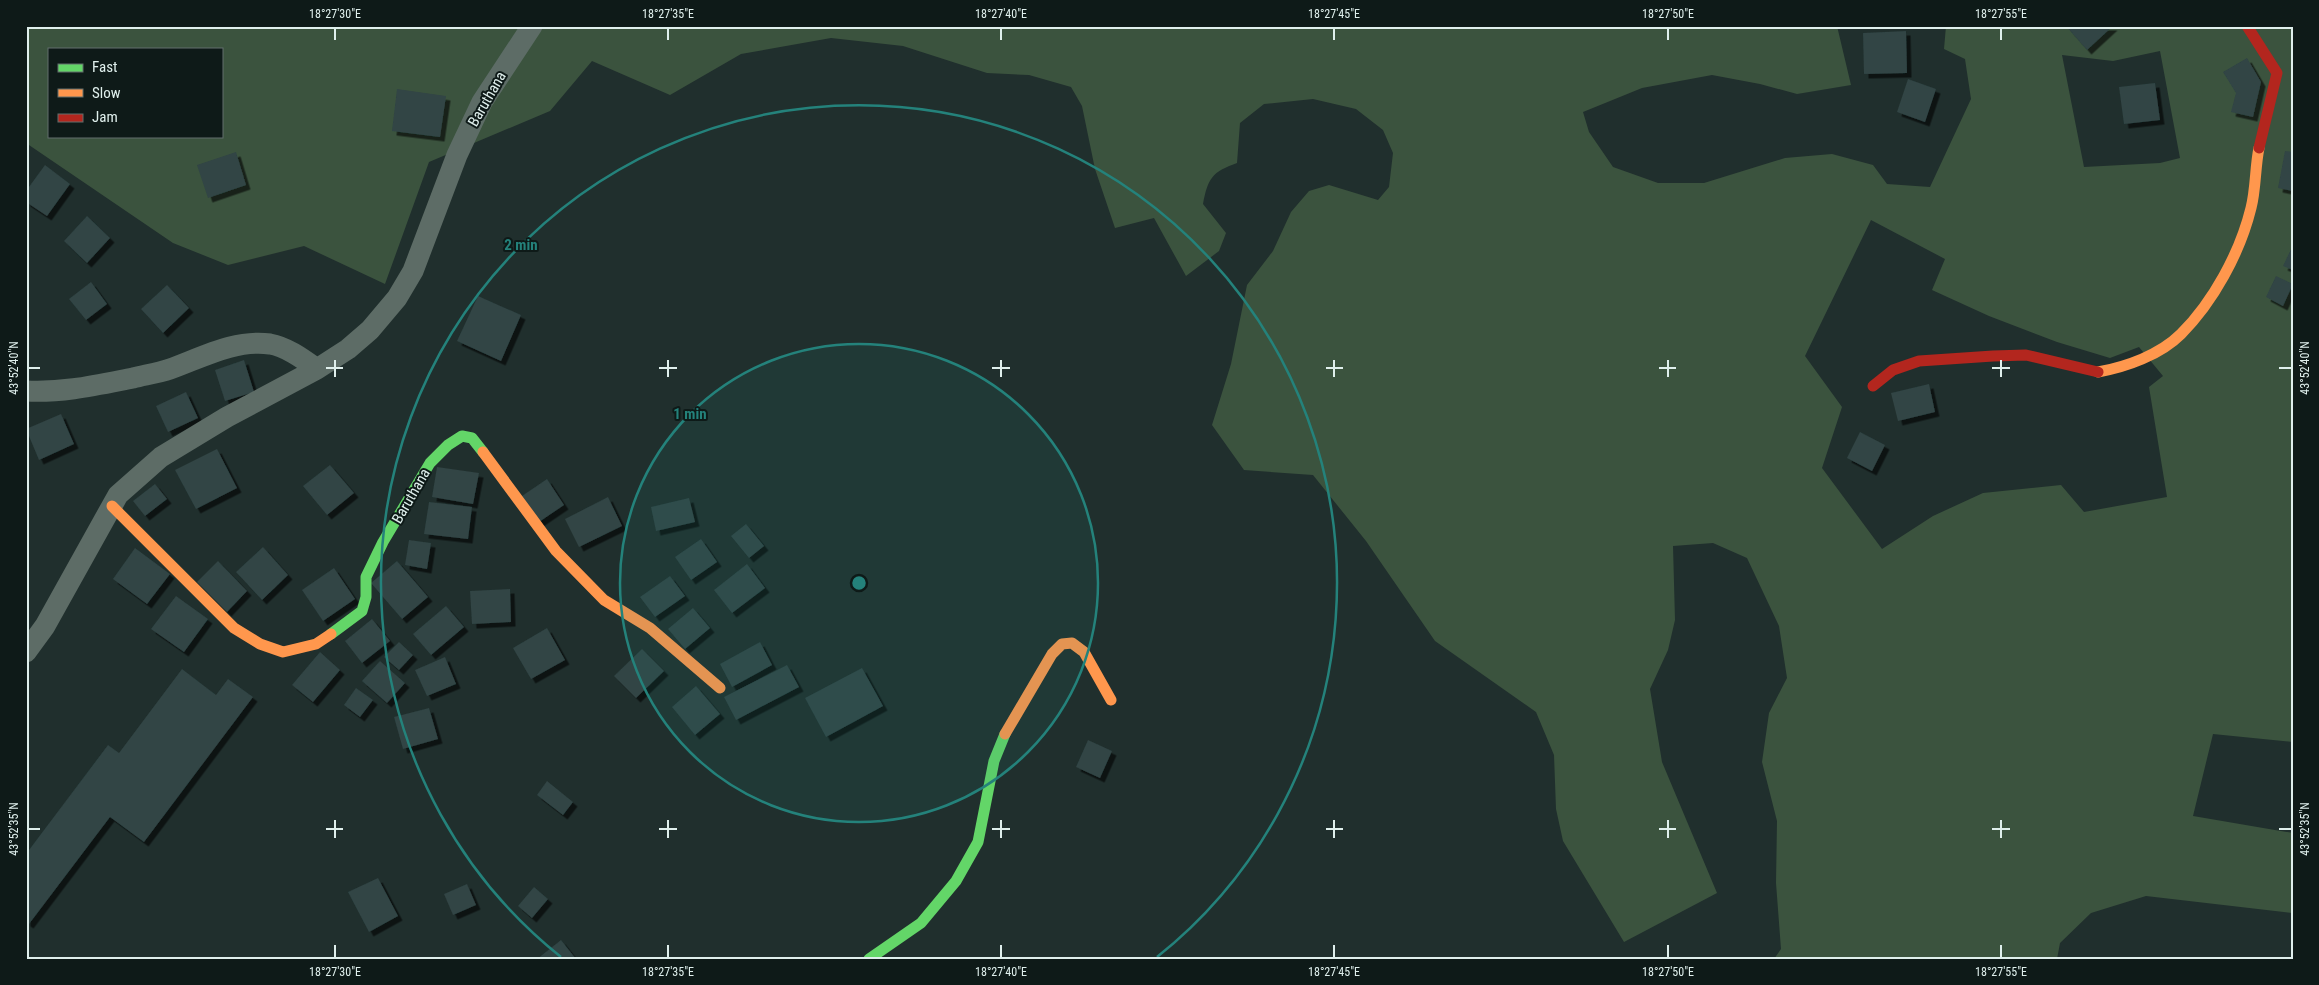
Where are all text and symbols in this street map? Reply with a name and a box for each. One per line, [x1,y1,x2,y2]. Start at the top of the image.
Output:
text: 18°27'30"E [309,7,361,21]
text: 18°27'35"E [642,7,694,21]
text: 18°27'40"E [975,7,1027,21]
text: 18°27'45"E [1308,7,1360,21]
text: 18°27'50"E [1642,7,1694,21]
text: 18°27'55"E [1975,7,2027,21]
legend [48,48,222,138]
text: Fast [92,58,117,76]
street label: Baruthana [464,68,510,130]
text: Slow [92,84,121,102]
text: Jam [92,108,118,126]
text: 2 min [504,236,538,254]
text: 43°52'40"N [7,341,21,395]
text: 43°52'40"N [2298,341,2312,395]
text: 1 min [673,405,707,423]
street label: Baruthana [388,465,434,527]
centre of rings [850,574,868,592]
text: 43°52'35"N [7,802,21,856]
text: 43°52'35"N [2298,802,2312,856]
text: 18°27'30"E [309,965,361,979]
text: 18°27'35"E [642,965,694,979]
text: 18°27'40"E [975,965,1027,979]
text: 18°27'45"E [1308,965,1360,979]
text: 18°27'50"E [1642,965,1694,979]
text: 18°27'55"E [1975,965,2027,979]

